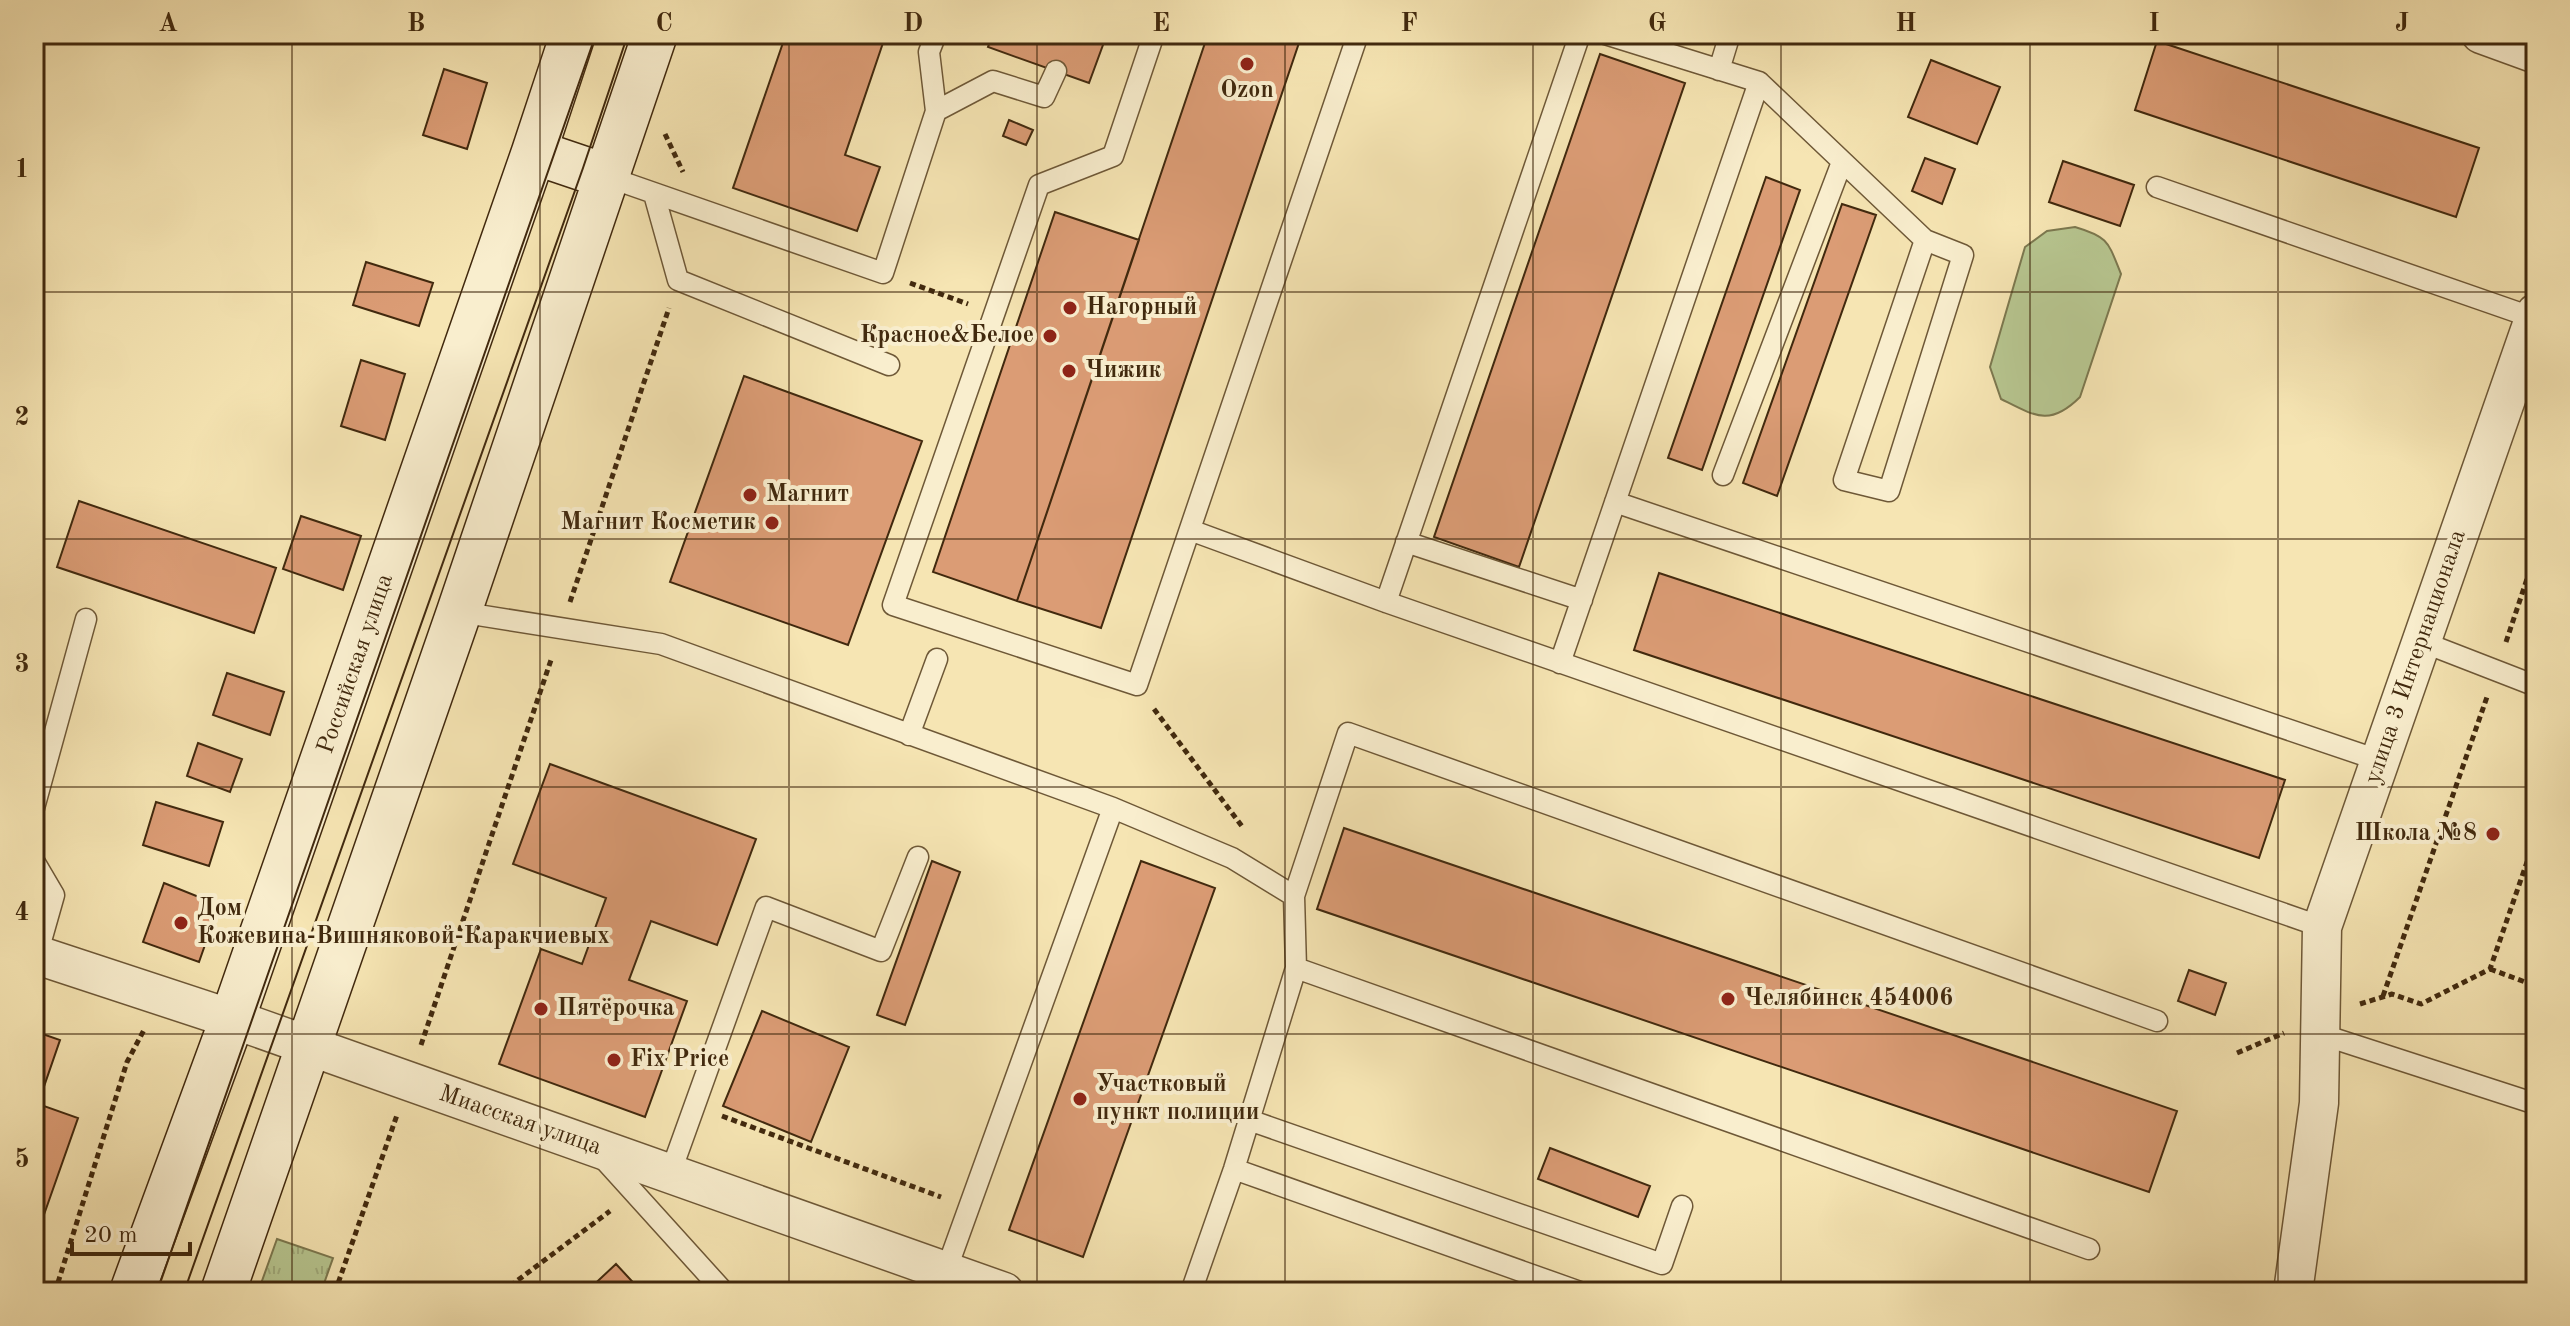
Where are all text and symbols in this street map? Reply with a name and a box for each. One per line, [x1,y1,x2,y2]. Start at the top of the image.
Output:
text: A [158,11,178,37]
text: B [407,11,425,37]
text: C [655,11,673,37]
text: D [903,11,923,37]
text: E [1152,11,1170,37]
text: F [1400,11,1418,37]
text: G [1648,11,1666,37]
text: H [1895,11,1917,37]
text: I [2148,11,2160,37]
text: J [2395,11,2409,37]
marker: Ozon [1238,55,1256,73]
place label: Ozon [1220,79,1274,103]
text: 1 [14,157,30,183]
place label: Нагорный [1086,296,1197,320]
marker: Нагорный [1061,299,1079,317]
place label: Красное&Белое [860,324,1034,348]
marker: Красное&Белое [1041,327,1059,345]
place label: Чижик [1085,359,1162,383]
marker: Чижик [1060,362,1078,380]
text: 2 [14,405,30,431]
place label: Магнит [766,483,849,507]
marker: Магнит [741,486,759,504]
place label: Магнит Косметик [561,511,756,535]
marker: Магнит Косметик [763,514,781,532]
street label: улица 3 Интернационала [2361,527,2471,787]
street label: Российская улица [314,571,398,757]
text: 3 [14,652,30,678]
place label: Школа №8 [2355,822,2477,846]
marker: Школа №8 [2484,825,2502,843]
place label: Дом Кожевина-Вишняковой-Каракчиевых [197,897,610,949]
text: 4 [14,900,30,926]
marker: Дом Кожевина-Вишняковой-Каракчиевых [172,914,190,932]
place label: Челябинск 454006 [1744,986,1953,1011]
marker: Челябинск 454006 [1719,990,1737,1008]
place label: Пятёрочка [557,997,675,1021]
marker: Пятёрочка [532,1000,550,1018]
place label: Fix Price [630,1048,729,1072]
marker: Fix Price [605,1051,623,1069]
place label: Участковый пункт полиции [1096,1073,1260,1125]
street label: Миасская улица [436,1082,605,1160]
marker: Участковый пункт полиции [1071,1090,1089,1108]
text: 5 [14,1147,30,1173]
scale bar [72,1206,190,1256]
text: 20 m [84,1224,138,1248]

